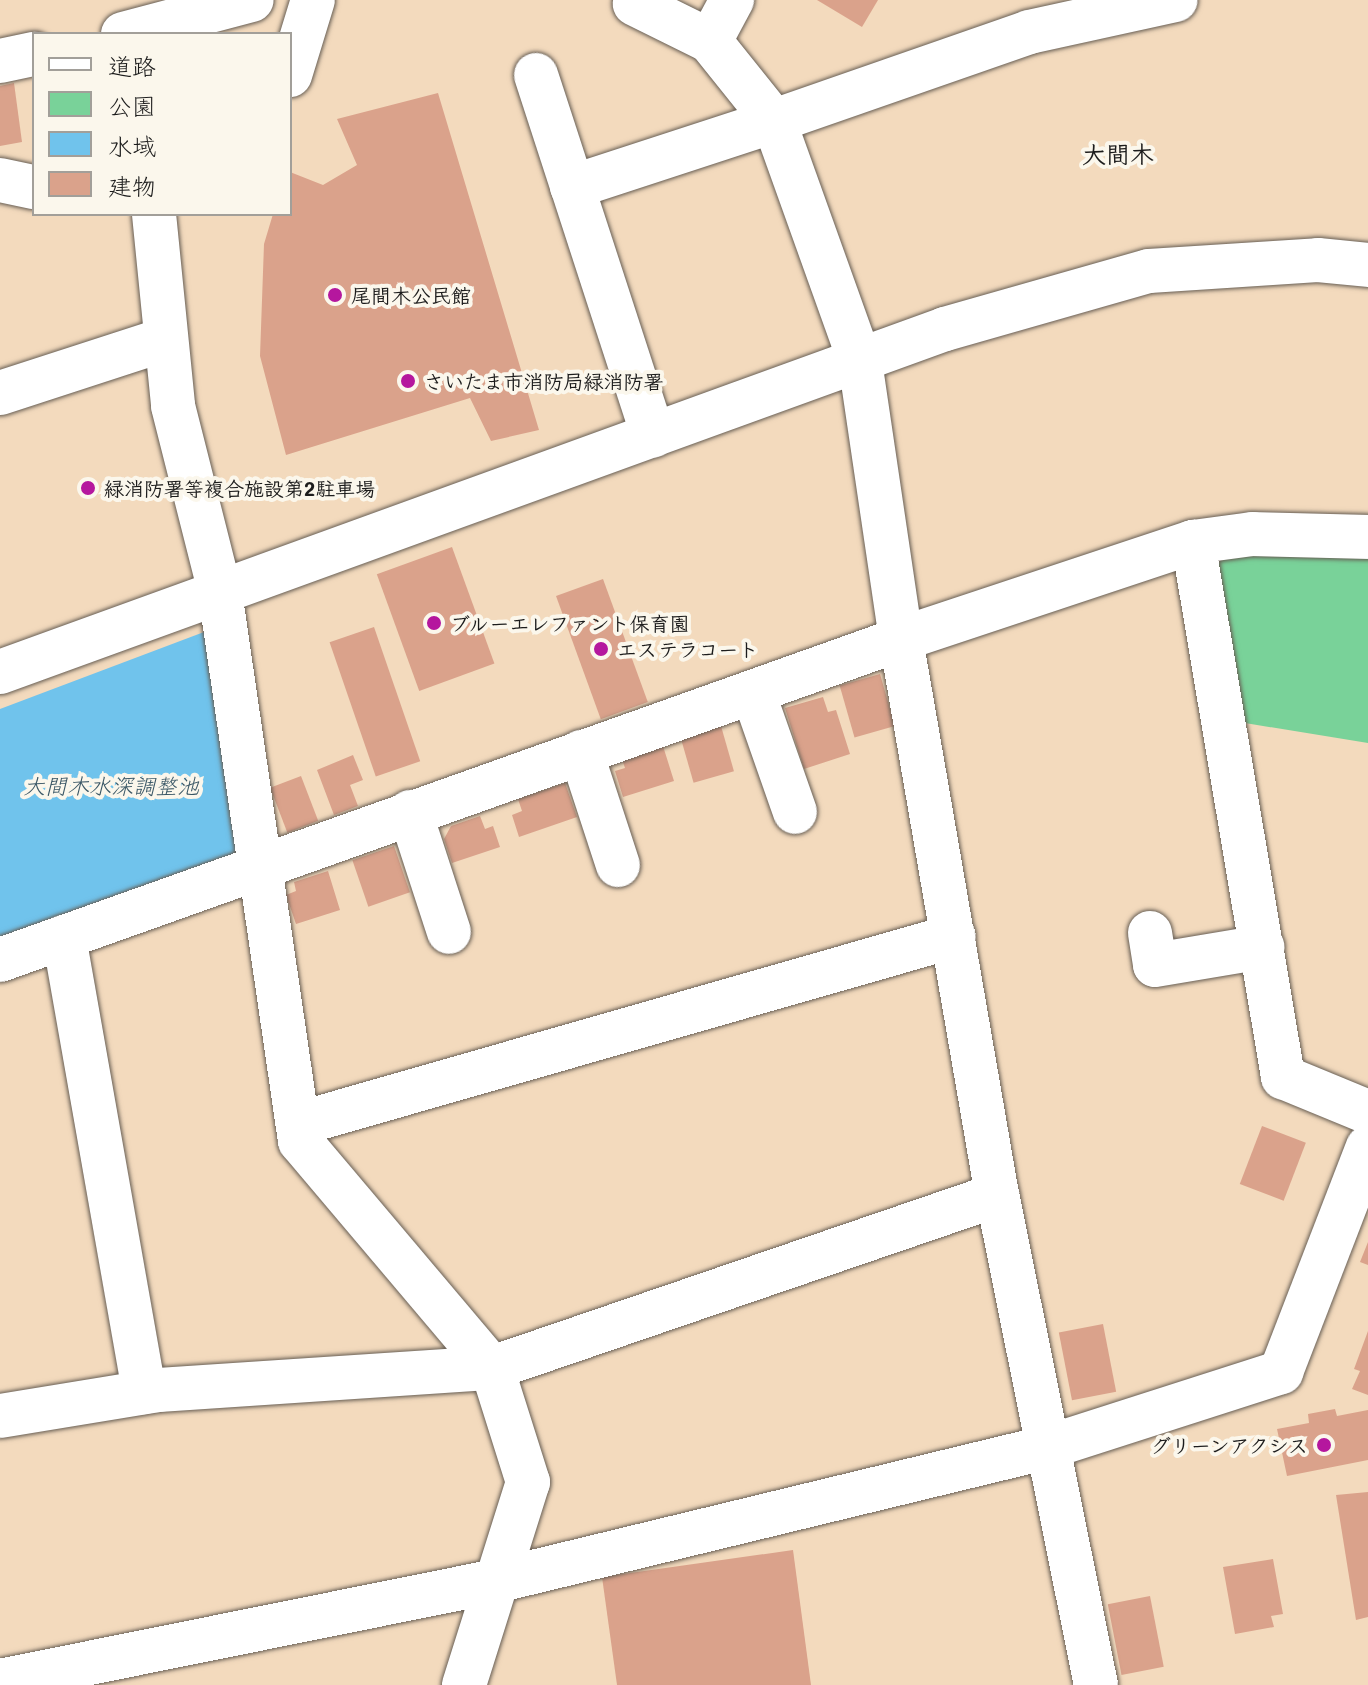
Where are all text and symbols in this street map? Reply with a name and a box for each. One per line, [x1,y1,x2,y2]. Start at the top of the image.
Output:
legend [32,32,292,216]
text: 道路 [108,50,156,81]
text: 公園 [108,90,156,121]
text: 水域 [108,130,156,161]
district label: 大間木 [1082,140,1154,168]
text: 建物 [108,170,156,201]
place label: 尾間木公民館 [351,283,471,307]
marker: 尾間木公民館 [326,286,344,304]
place label: さいたま市消防局緑消防署 [424,369,664,393]
marker: さいたま市消防局緑消防署 [399,372,417,390]
place label: 緑消防署等複合施設第2駐車場 [104,476,375,500]
marker: 緑消防署等複合施設第2駐車場 [79,479,97,497]
place label: ブルーエレファント保育園 [450,611,691,635]
marker: ブルーエレファント保育園 [425,614,443,632]
place label: エステラコート [617,637,757,661]
marker: エステラコート [592,640,610,658]
water label: 大間木水深調整池 [23,773,199,799]
place label: グリーンアクシス [1148,1433,1308,1457]
marker: グリーンアクシス [1315,1436,1333,1454]

